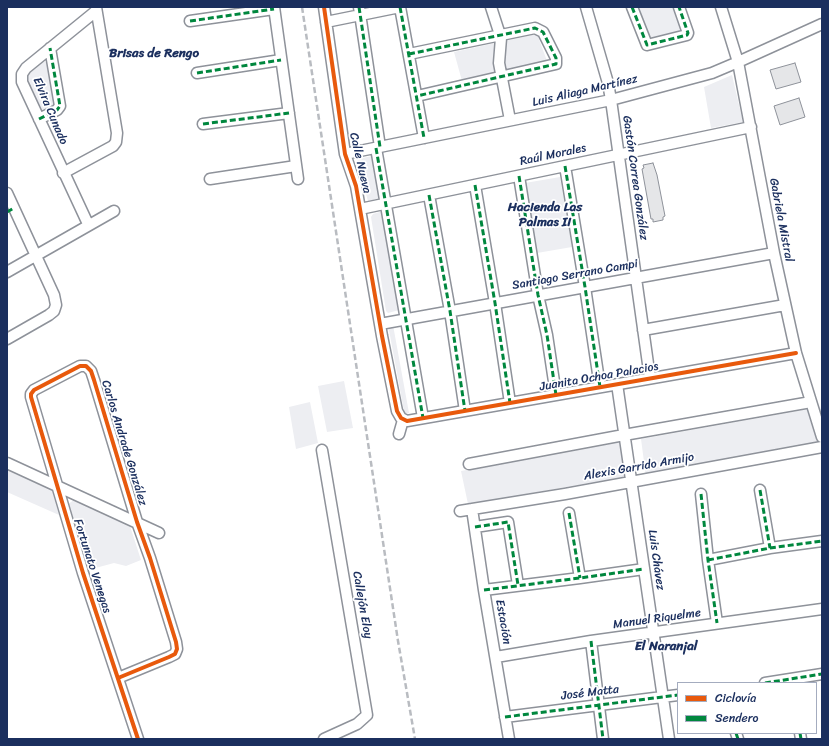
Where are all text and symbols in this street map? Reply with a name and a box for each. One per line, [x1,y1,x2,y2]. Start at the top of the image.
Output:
district label: Brisas de Rengo [109,46,199,62]
street label: Luis Aliaga Martínez [531,72,639,110]
street label: Elvira Cunado [29,75,71,147]
street label: Gastón Correa González [619,115,651,241]
street label: Calle Nueva [346,131,374,195]
street label: Raúl Morales [519,141,587,169]
street label: Gabriela Mistral [766,177,796,263]
district label: Hacienda Las Palmas II [508,200,582,231]
street label: Santiago Serrano Campi [511,257,639,293]
street label: Juanita Ochoa Palacios [538,359,660,395]
street label: Carlos Andrade González [98,379,150,507]
street label: Alexis Garrido Armijo [583,450,695,484]
street label: Fortunato Venegas [70,517,114,615]
street label: Luis Chávez [645,529,667,591]
street label: Callejón Eloy [349,570,375,640]
street label: Estación [492,598,514,646]
street label: Manuel Riquelme [612,606,702,632]
district label: El Naranjal [635,639,697,655]
street label: José Matta [560,682,620,704]
legend [677,682,817,734]
text: Ciclovía [715,687,756,709]
text: Sendero [715,707,759,729]

